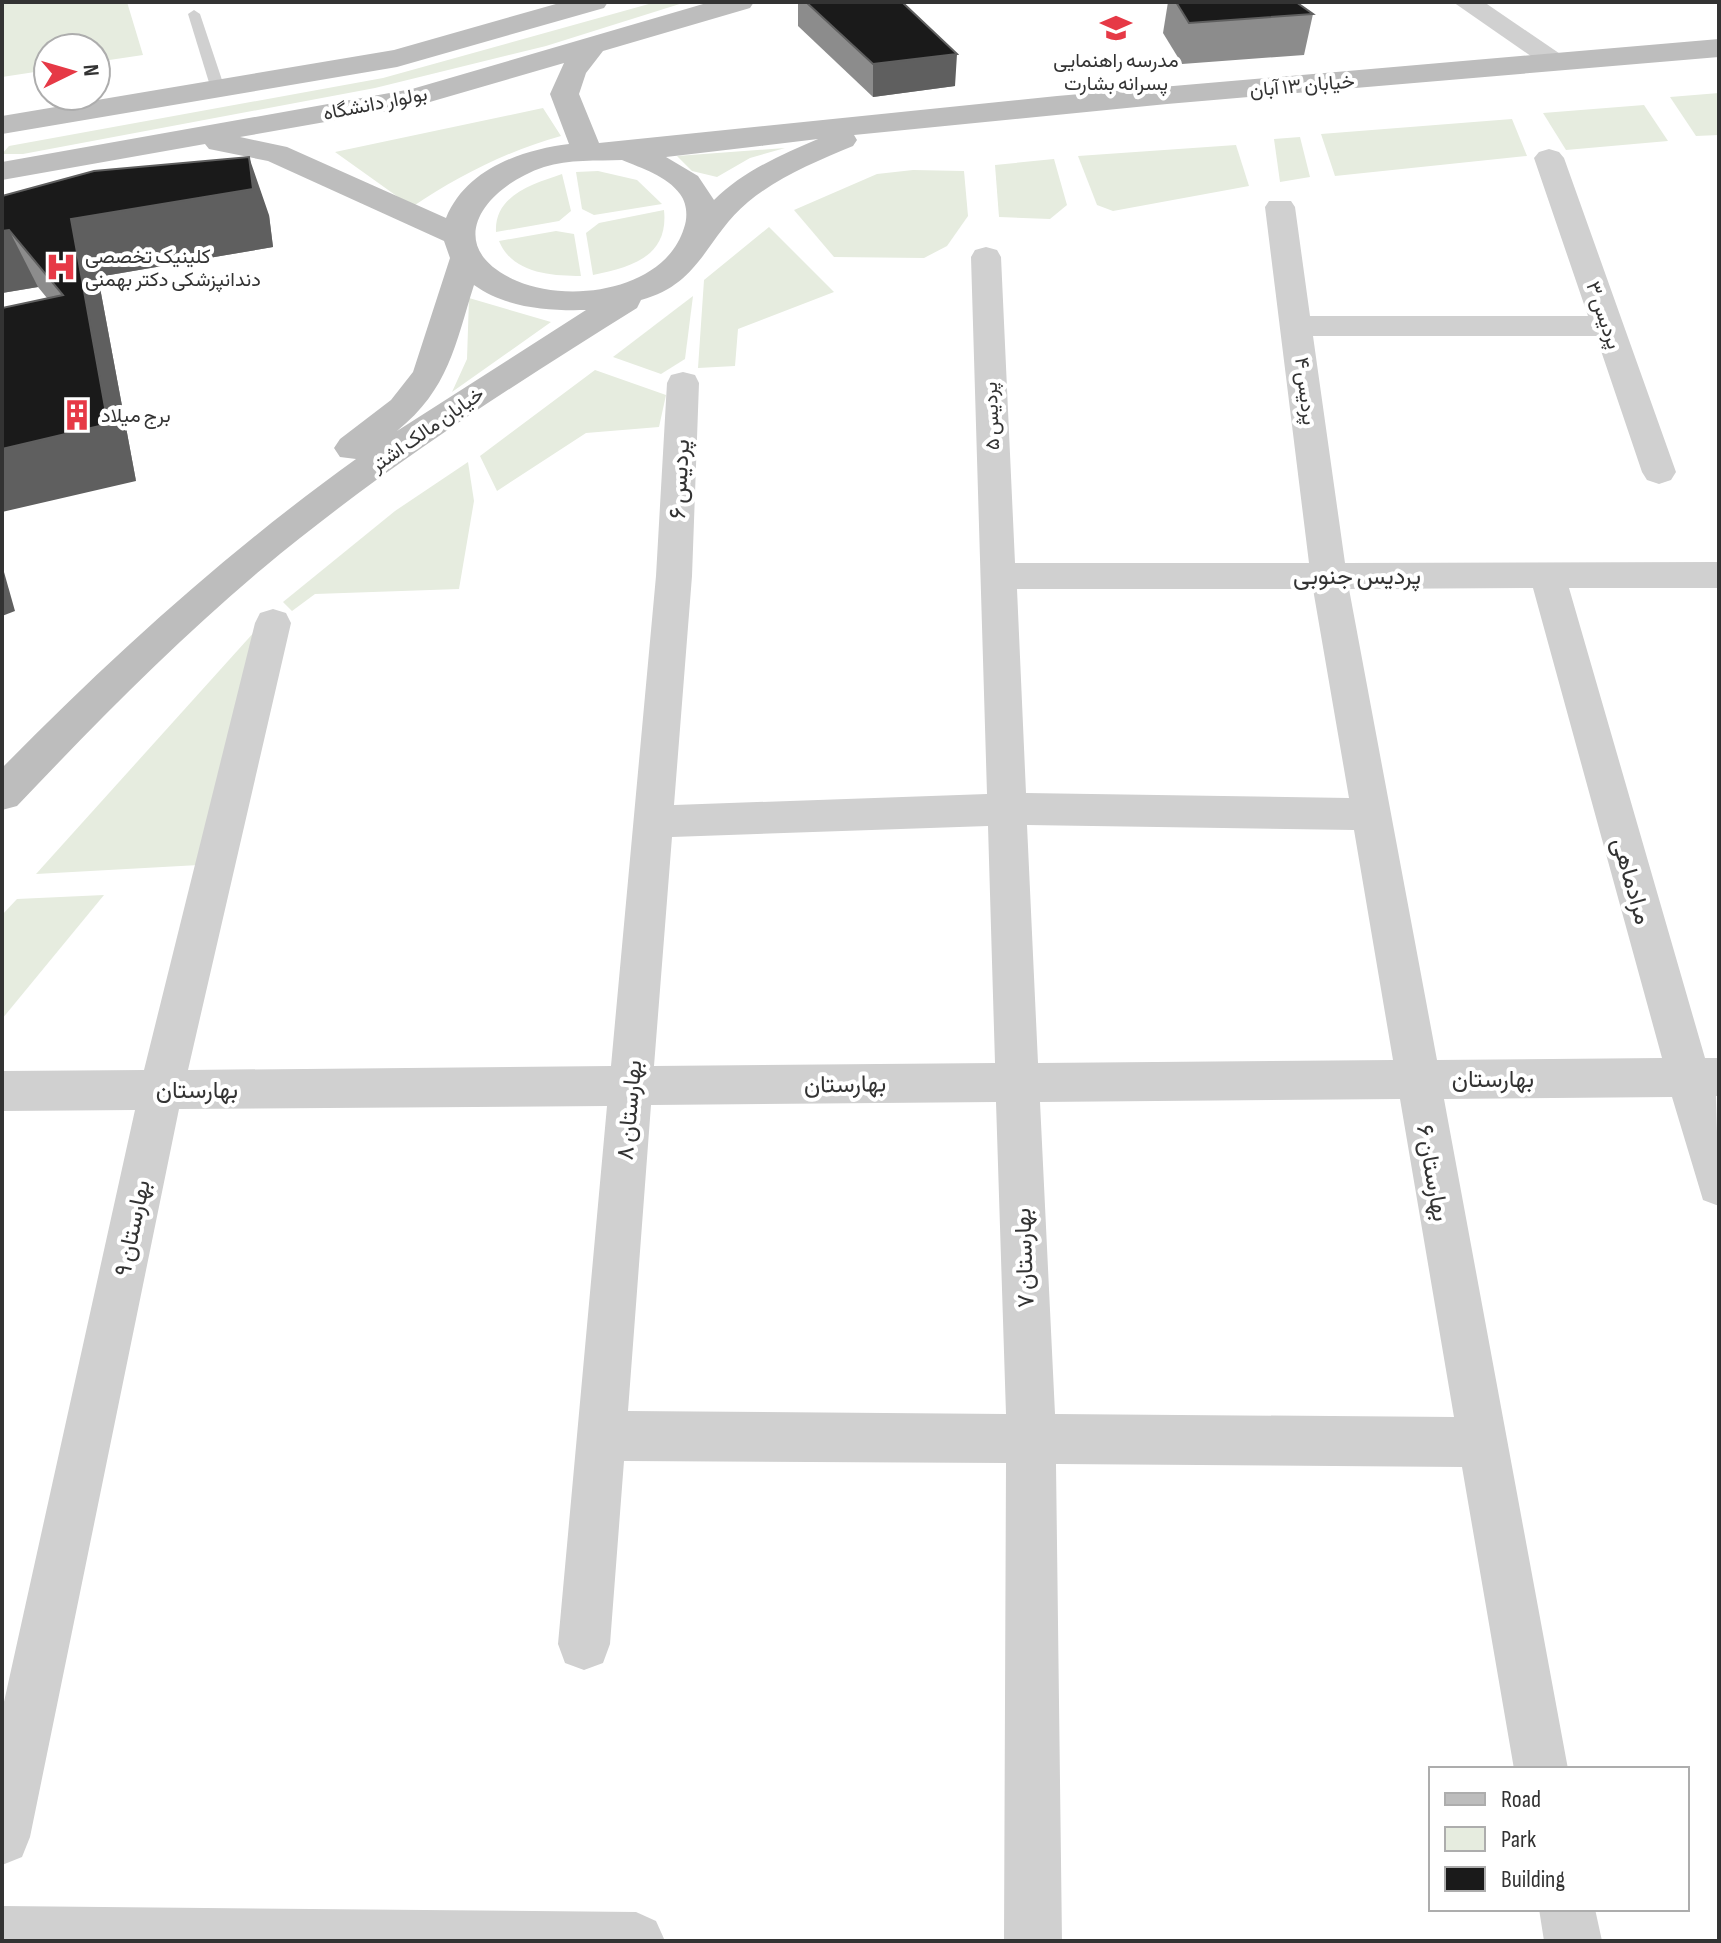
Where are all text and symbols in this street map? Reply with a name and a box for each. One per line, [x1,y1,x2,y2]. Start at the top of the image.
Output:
school or university icon: مدرسه راهنمایی پسرانه بشارت [1099,11,1133,45]
north arrow [32,32,112,112]
place label: مدرسه راهنمایی پسرانه بشارت [1053,49,1179,97]
text: N [76,63,104,77]
street label: خیابان ۱۳ آبان [1249,69,1356,103]
street label: بولوار دانشگاه [321,82,429,126]
place label: کلینیک تخصصی دندانپزشکی دکتر بهمنی [85,245,261,293]
hospital icon: کلینیک تخصصی دندانپزشکی دکتر بهمنی [44,250,78,284]
street label: پردیس ۳ [1579,278,1626,353]
street label: پردیس ۴ [1288,356,1321,427]
street label: پردیس ۵ [979,381,1006,451]
street label: خیابان مالک اشتر [366,382,489,478]
building icon: برج میلاد [60,398,94,432]
place label: برج میلاد [101,404,171,429]
street label: پردیس ۶ [663,438,697,520]
street label: پردیس جنوبی [1293,562,1421,592]
street label: مرادماهی [1605,834,1658,928]
street label: بهارستان ۸ [611,1059,648,1161]
street label: بهارستان [1452,1065,1534,1094]
street label: بهارستان [804,1069,886,1100]
street label: بهارستان [156,1076,238,1105]
street label: بهارستان ۶ [1410,1122,1455,1224]
street label: بهارستان ۹ [108,1177,157,1279]
street label: بهارستان ۷ [1008,1207,1041,1309]
legend [1429,1767,1689,1911]
text: Road [1501,1785,1541,1814]
text: Park [1501,1825,1536,1854]
text: Building [1501,1865,1565,1894]

